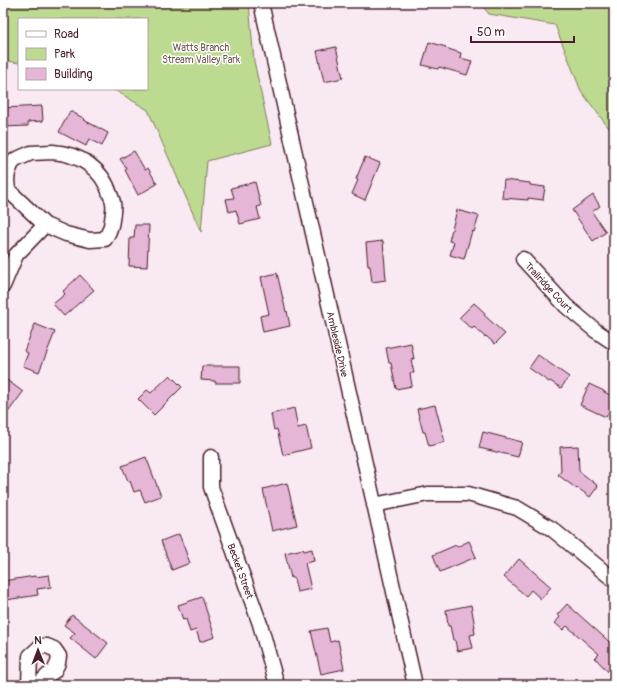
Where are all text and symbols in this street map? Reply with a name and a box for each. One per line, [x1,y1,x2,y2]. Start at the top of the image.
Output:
legend [18,18,148,90]
scale bar [471,18,574,44]
text: 50 m [477,25,505,40]
text: Road [54,27,79,42]
park label: Watts Branch Stream Valley Park [162,42,241,66]
text: Park [54,47,75,62]
text: Building [54,67,93,82]
street label: Trailridge Court [522,260,575,316]
street label: Ambleside Drive [324,310,350,378]
street label: Becket Street [224,542,256,602]
north arrow [18,630,58,670]
text: N [34,634,42,647]

